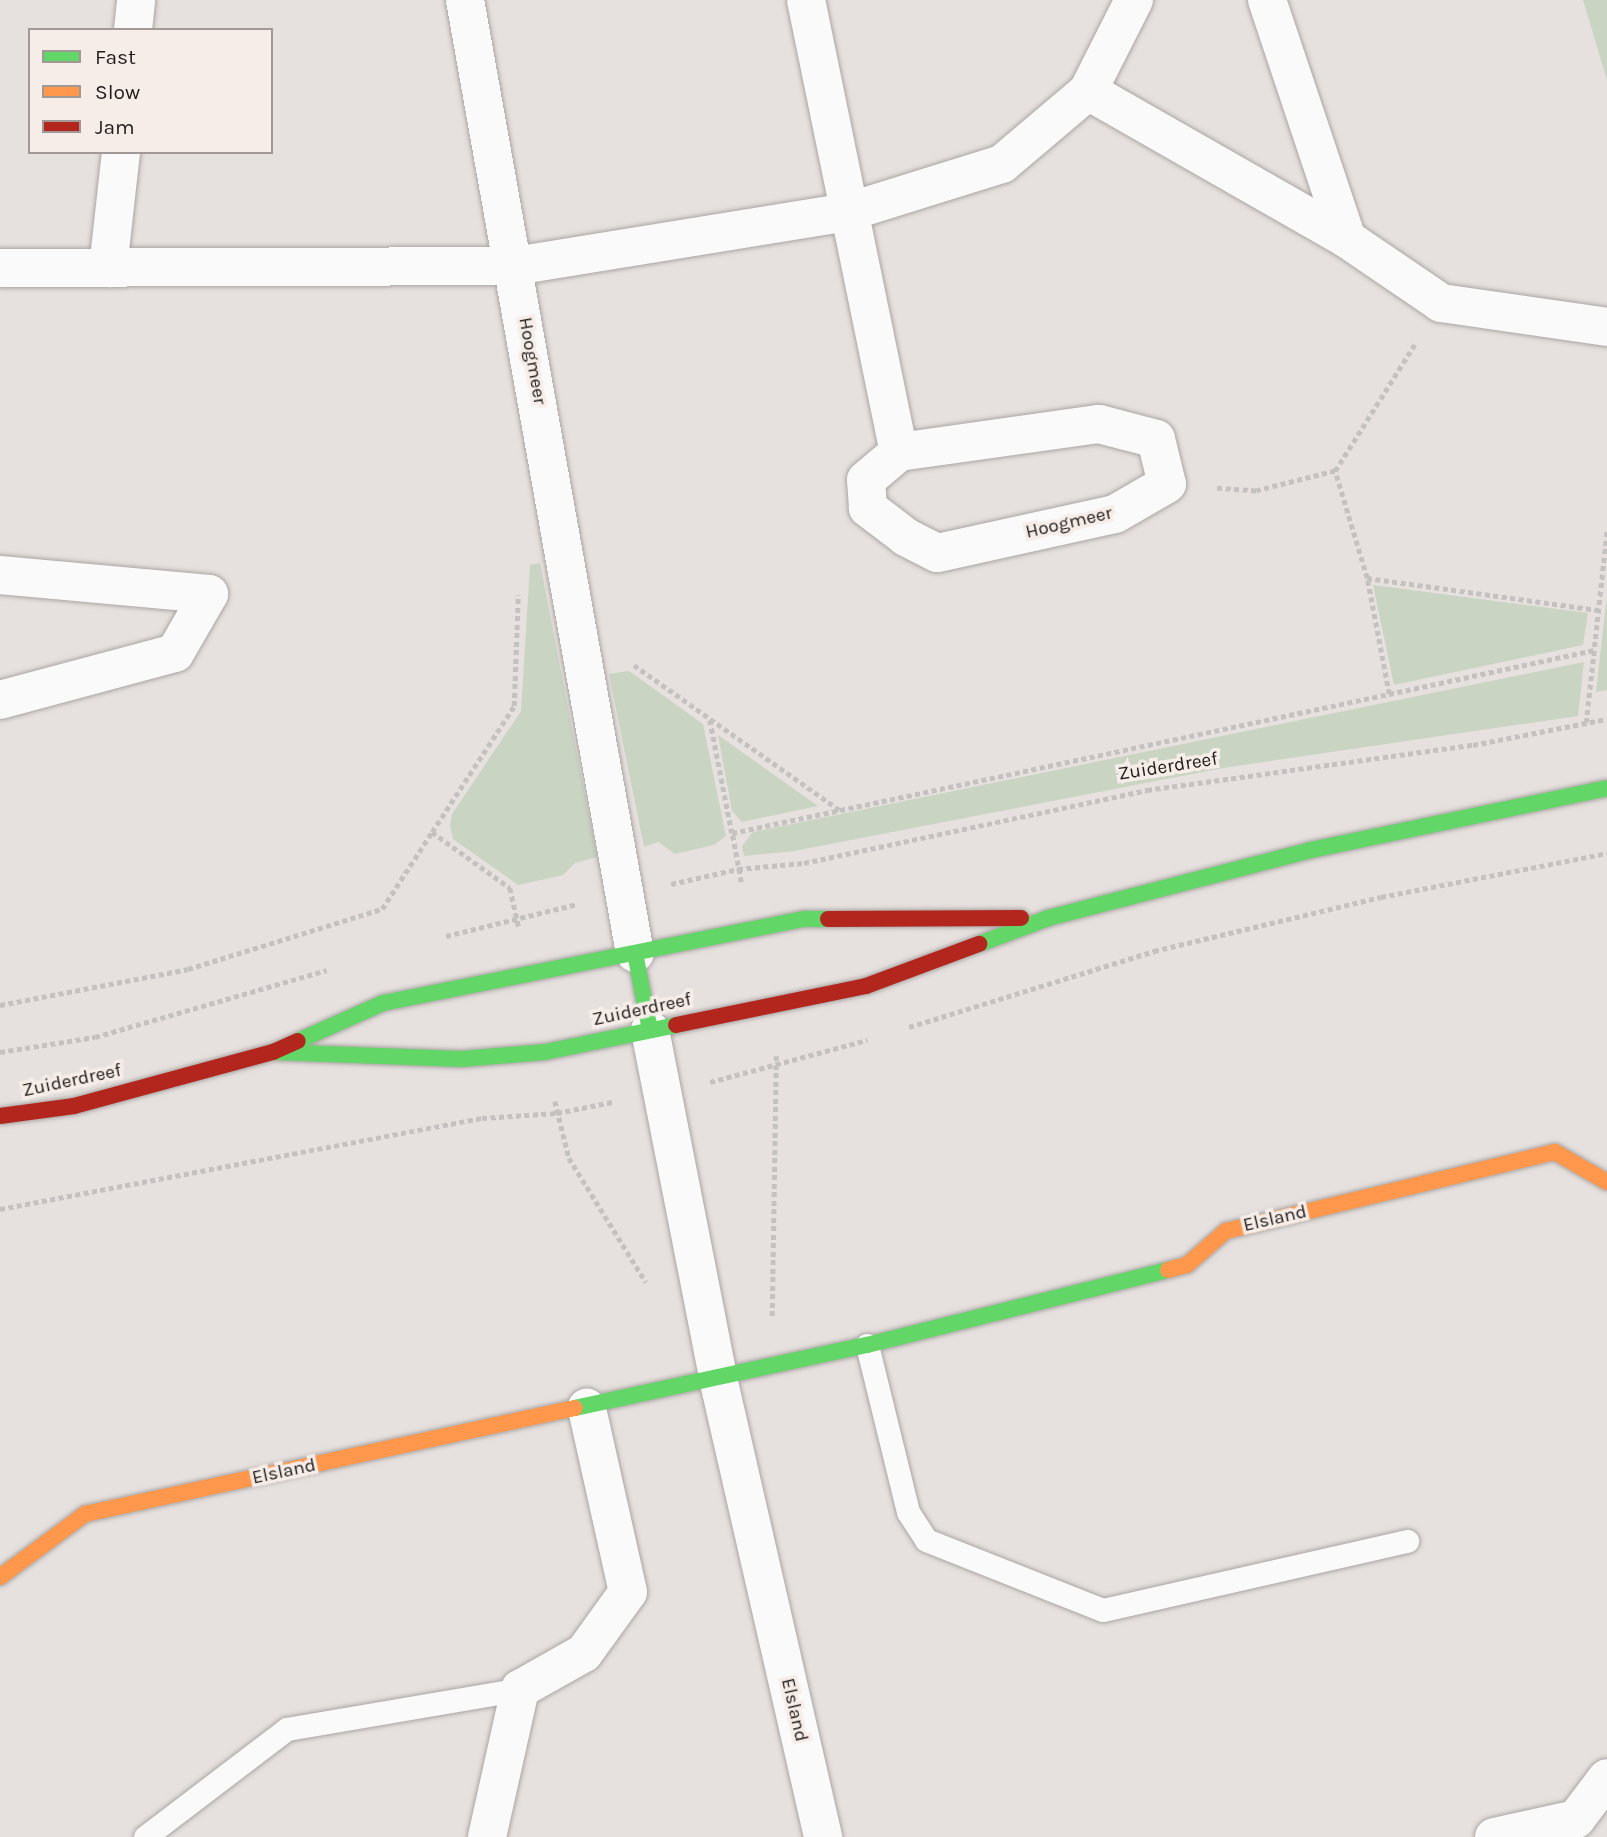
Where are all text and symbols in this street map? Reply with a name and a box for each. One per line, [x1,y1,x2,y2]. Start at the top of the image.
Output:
legend [28,28,273,154]
text: Fast [95,45,136,69]
text: Slow [95,80,140,104]
text: Jam [95,115,135,139]
street label: Hoogmeer [513,316,551,406]
street label: Hoogmeer [1023,502,1115,544]
street label: Zuiderdreef [1117,748,1219,786]
street label: Zuiderdreef [591,988,693,1032]
street label: Zuiderdreef [21,1059,123,1103]
street label: Elsland [1241,1201,1309,1237]
street label: Elsland [250,1454,318,1490]
street label: Elsland [776,1676,812,1744]

